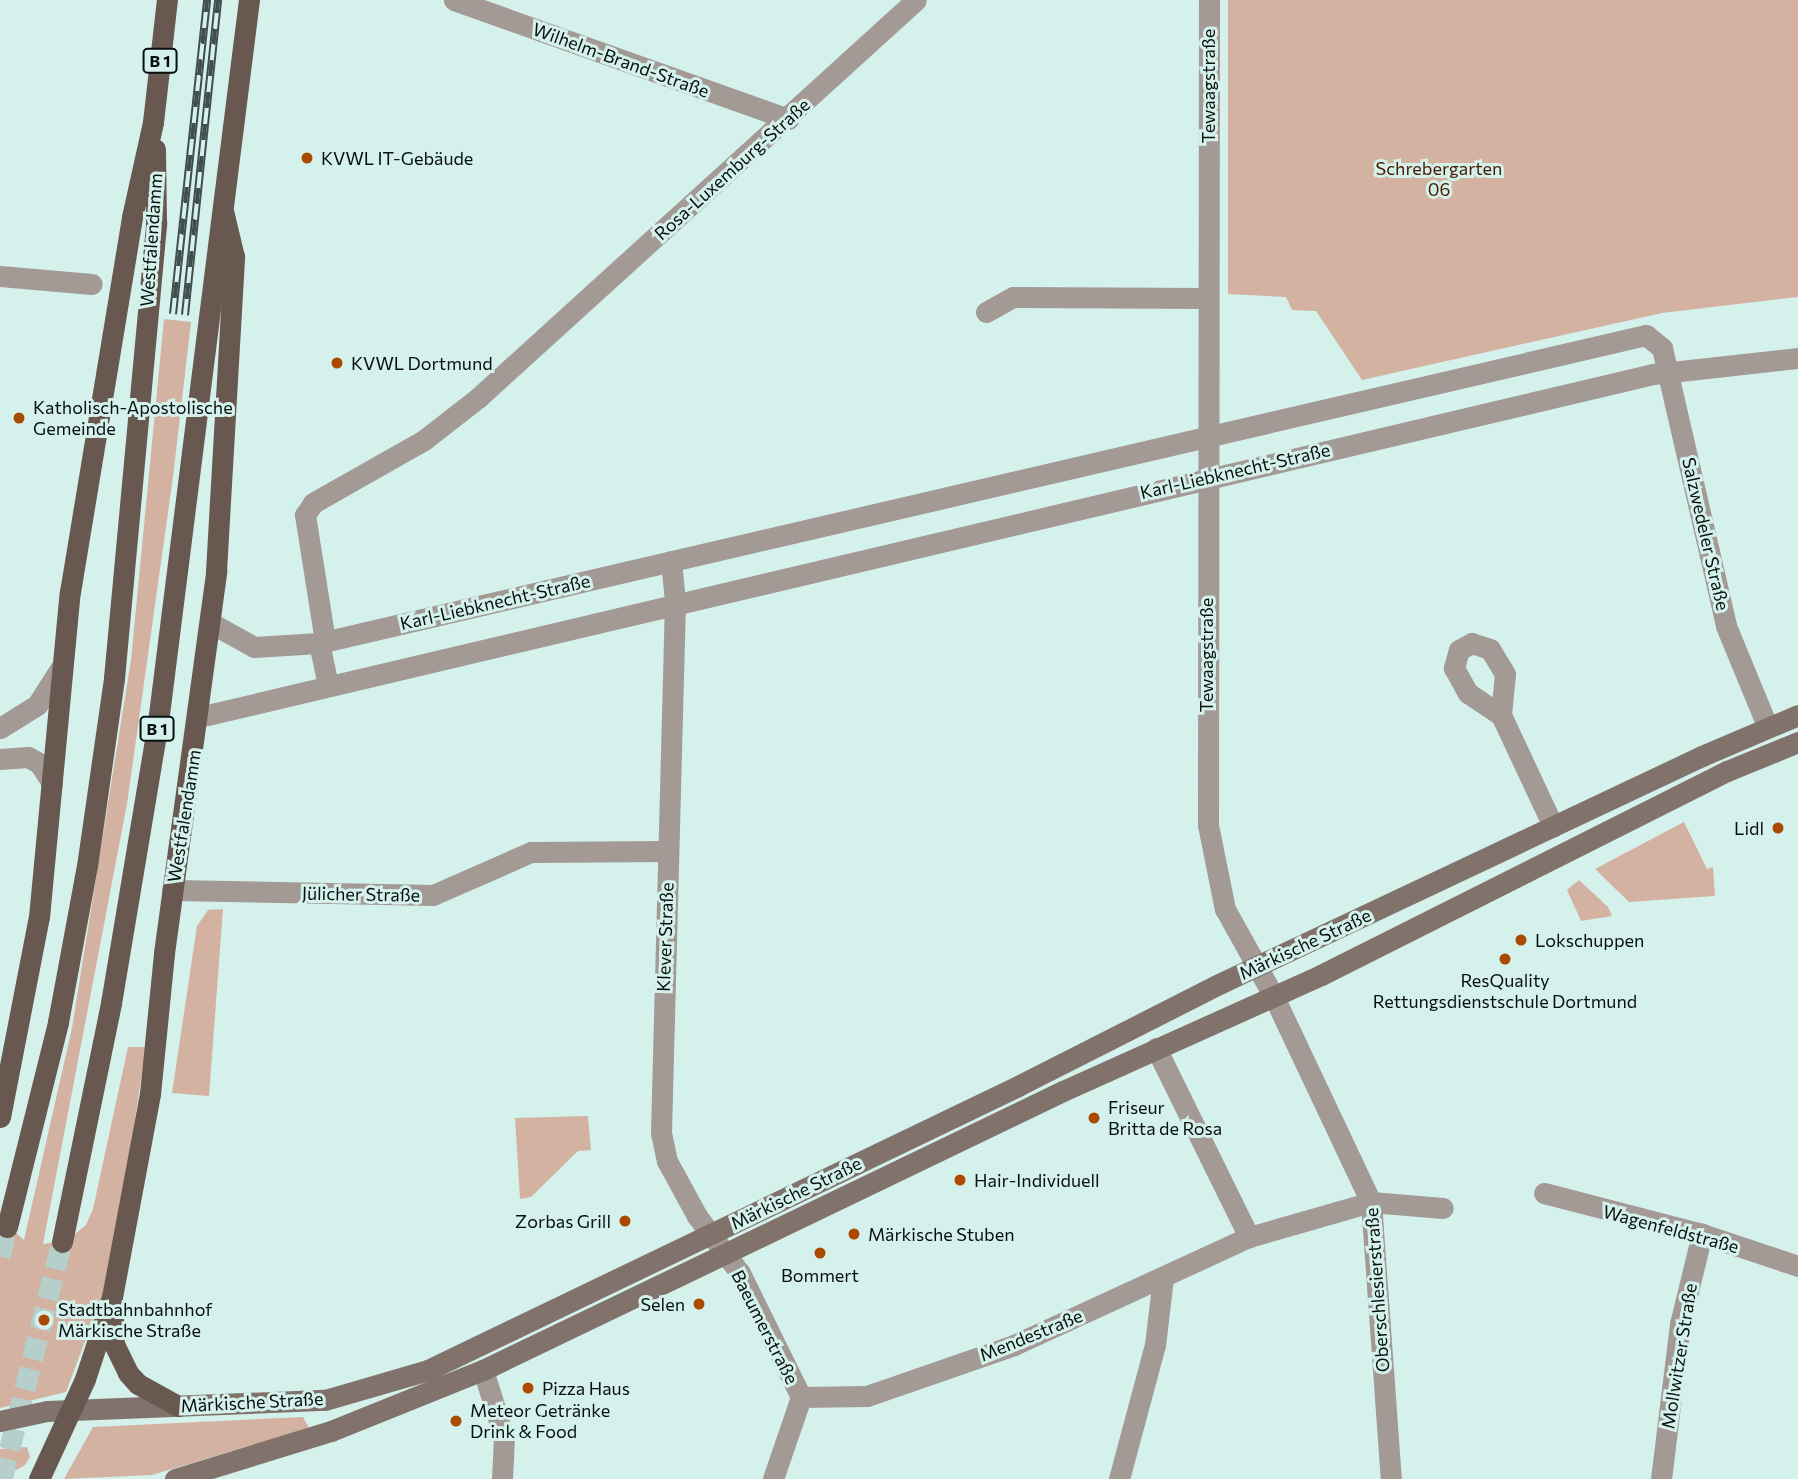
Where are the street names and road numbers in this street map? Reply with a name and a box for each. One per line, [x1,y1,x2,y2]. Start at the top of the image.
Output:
street label: Wilhelm-Brand-Straße [530,18,712,102]
street label: Tewaagstraße [1197,29,1219,143]
road number: B 1 [142,48,178,74]
street label: Rosa-Luxemburg-Straße [650,94,814,244]
street label: Westfalendamm [136,172,166,308]
street label: Karl-Liebknecht-Straße [1138,439,1332,503]
street label: Salzwedeler Straße [1678,455,1734,613]
street label: Karl-Liebknecht-Straße [398,570,592,634]
street label: Tewaagstraße [1195,598,1217,712]
road number: B 1 [140,716,174,742]
street label: Westfalendamm [163,748,205,884]
street label: Jülicher Straße [302,882,420,906]
street label: Klever Straße [652,882,678,992]
street label: Märkische Straße [1236,904,1374,984]
street label: Märkische Straße [727,1152,865,1234]
street label: Wagenfeldstraße [1601,1200,1741,1258]
street label: Oberschlesierstraße [1360,1207,1394,1373]
street label: Baeumerstraße [727,1266,803,1388]
street label: Mollwitzer Straße [1657,1282,1701,1430]
street label: Mendestraße [976,1305,1086,1365]
street label: Märkische Straße [180,1387,324,1417]

